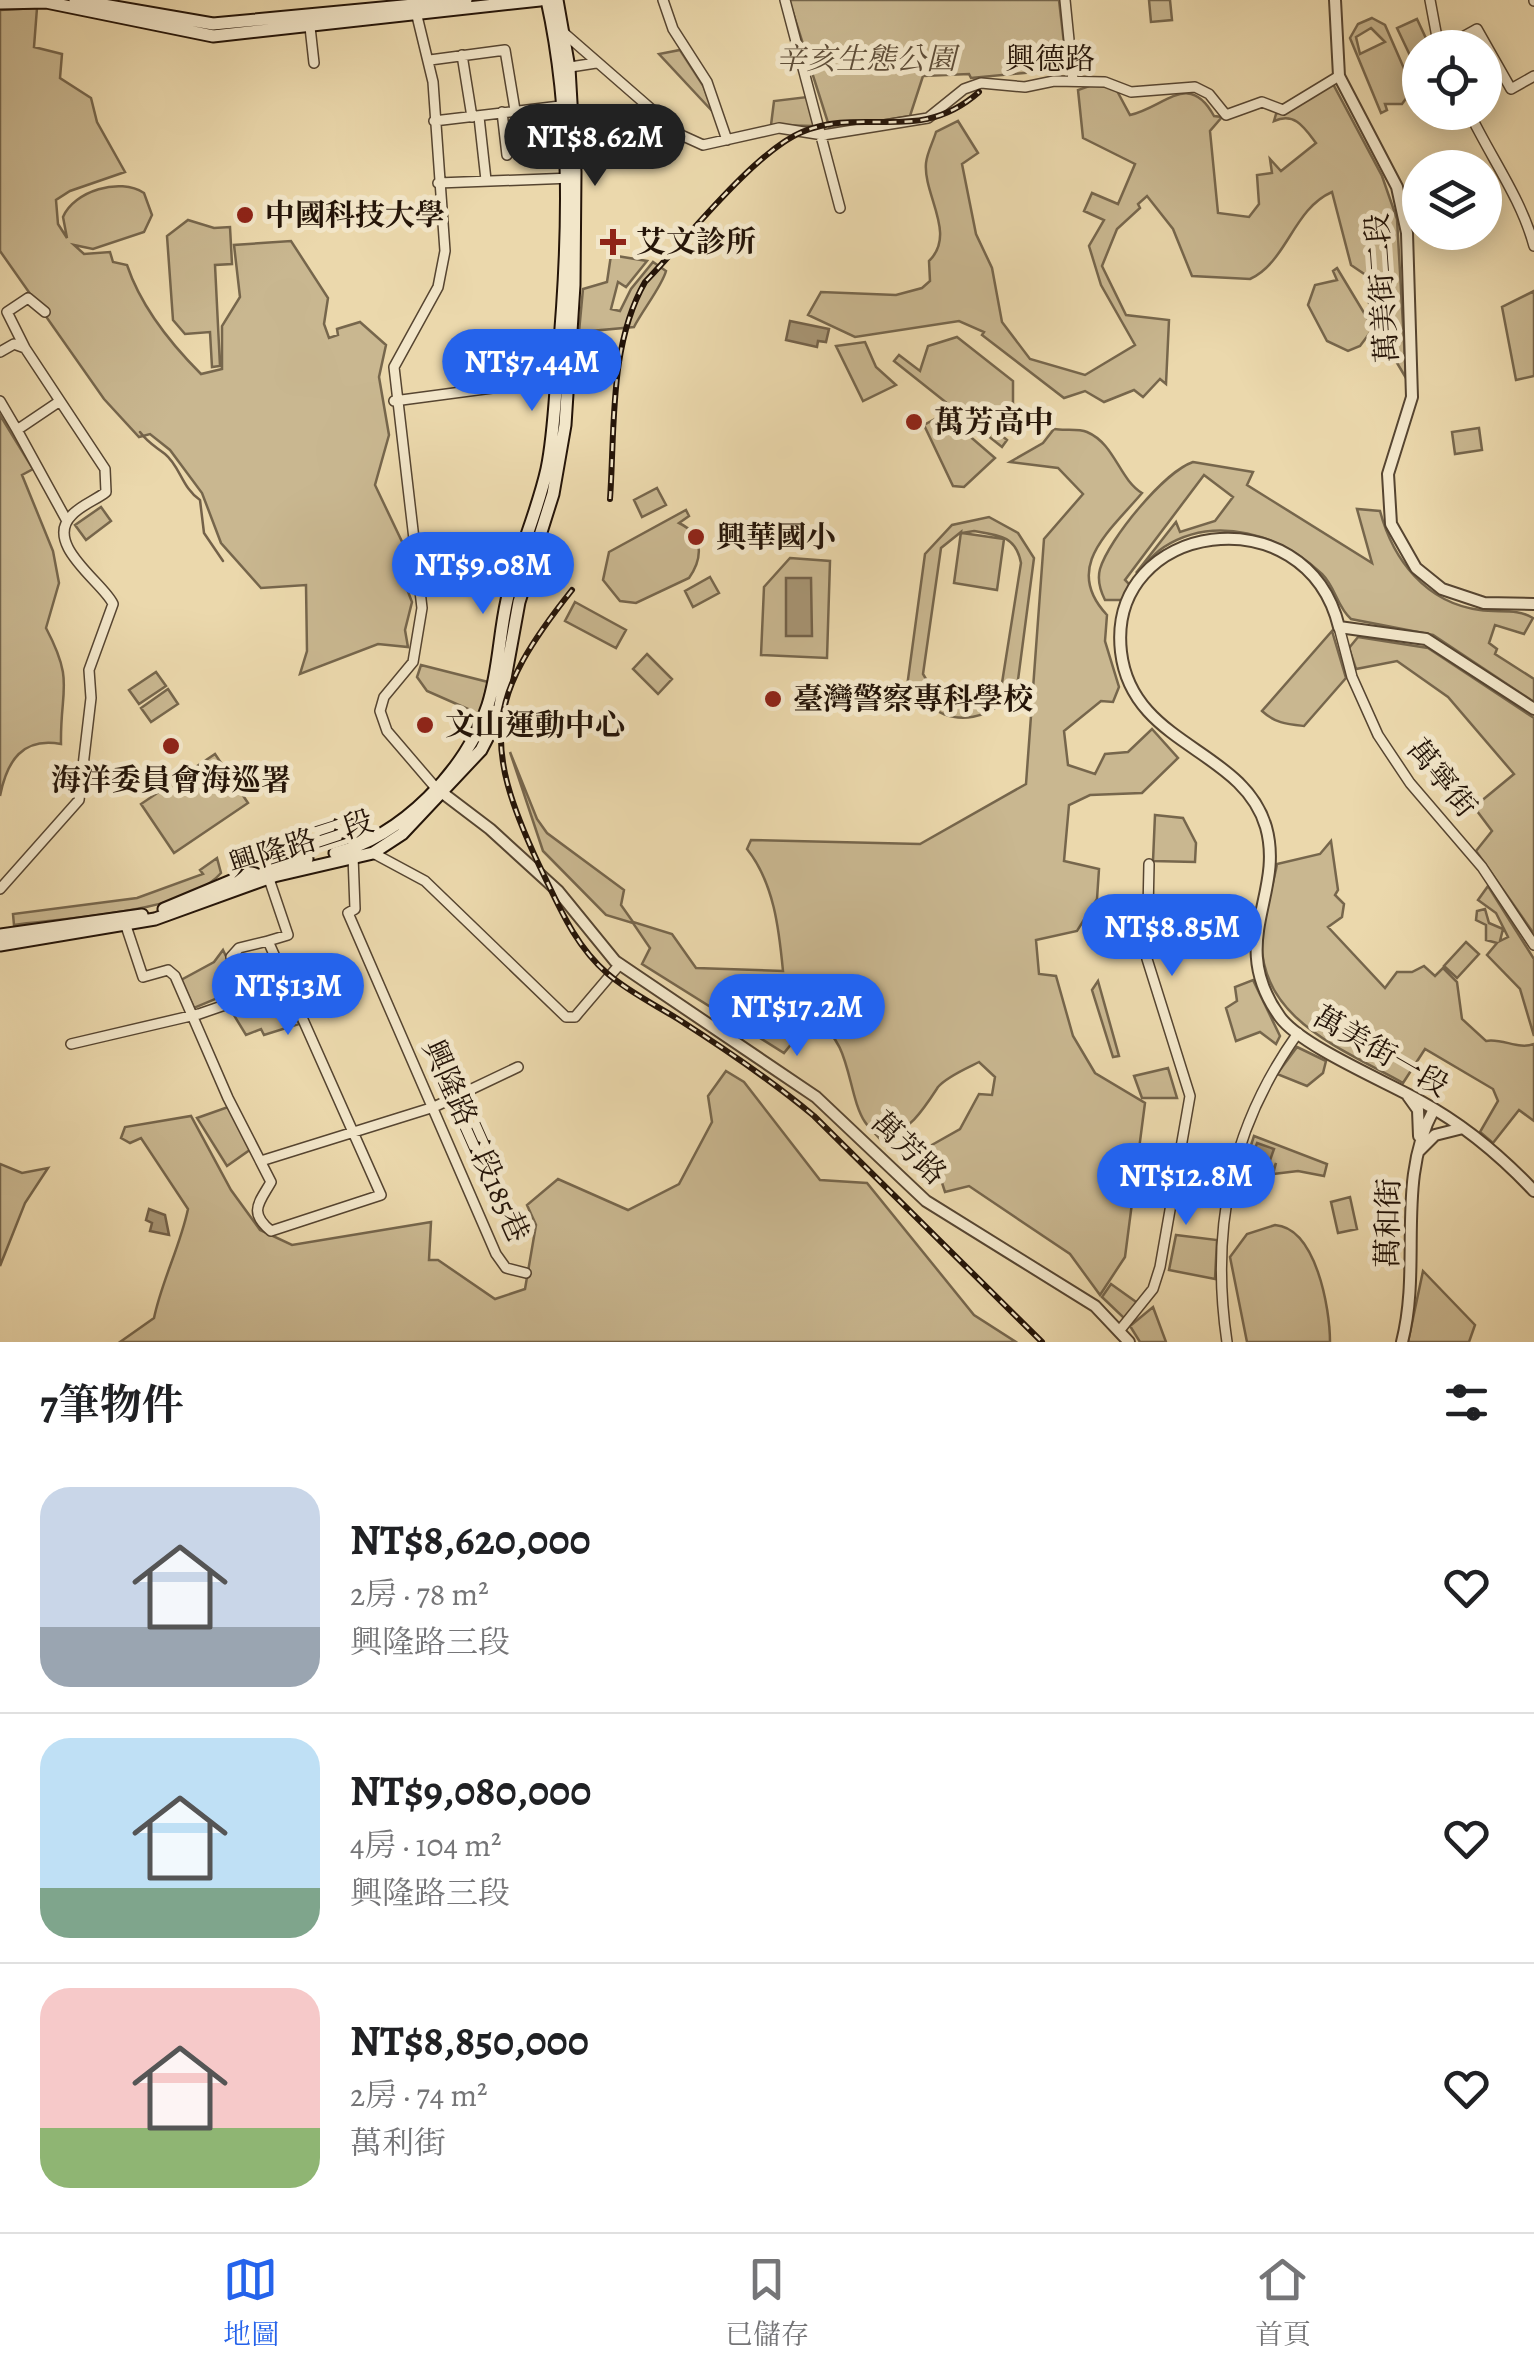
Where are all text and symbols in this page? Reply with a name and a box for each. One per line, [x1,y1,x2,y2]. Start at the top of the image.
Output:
map controls [1402,30,1502,250]
button: locate [1402,30,1502,130]
park label: 辛亥生態公園 [776,39,960,79]
street label: 興德路 [1005,39,1095,79]
pin: NT$8.62M [492,104,698,189]
text: NT$8.62M [526,114,664,158]
button: layers [1402,150,1502,250]
place label: 中國科技大學 [265,195,445,235]
marker: 中國科技大學 [234,204,256,226]
street label: 萬美街二段 [1357,212,1407,364]
place label: 艾文診所 [636,222,756,262]
marker: 艾文診所 [600,229,626,255]
pin: NT$7.44M [429,329,635,414]
text: NT$7.44M [464,339,600,383]
place label: 萬芳高中 [934,402,1054,442]
marker: 萬芳高中 [903,411,925,433]
place label: 興華國小 [716,517,836,557]
marker: 興華國小 [685,526,707,548]
pin: NT$9.08M [380,532,586,617]
text: NT$9.08M [414,542,552,586]
place label: 臺灣警察專科學校 [793,679,1033,719]
marker: 臺灣警察專科學校 [762,688,784,710]
place label: 文山運動中心 [445,705,625,745]
marker: 文山運動中心 [414,714,436,736]
street label: 萬寧街 [1398,730,1486,826]
marker: 海洋委員會海巡署 [160,735,182,757]
place label: 海洋委員會海巡署 [51,760,291,800]
street label: 興隆路三段 [223,801,379,885]
pin: NT$8.85M [1069,894,1275,979]
text: NT$8.85M [1104,904,1240,948]
pin: NT$13M [207,953,369,1038]
text: NT$13M [234,963,342,1007]
pin: NT$17.2M [694,974,900,1059]
text: NT$17.2M [731,984,863,1028]
street label: 萬美街一段 [1306,996,1456,1106]
street label: 興隆路三段185巷 [413,1033,539,1249]
street label: 萬芳路 [863,1102,955,1194]
pin: NT$12.8M [1083,1143,1289,1228]
text: NT$12.8M [1119,1153,1253,1197]
street label: 萬和街 [1367,1178,1409,1268]
icon: filters [1439,1375,1494,1430]
text: 7筆物件 [40,1376,184,1433]
text: NT$8,620,000 [350,1511,591,1568]
icon: home [120,1527,240,1647]
icon: heart [1439,1560,1494,1615]
text: 2房 · 78 m² [350,1572,489,1616]
text: 興隆路三段 [350,1620,510,1664]
text: NT$9,080,000 [350,1762,591,1819]
icon: home [120,1778,240,1898]
icon: heart [1439,1811,1494,1866]
text: 4房 · 104 m² [350,1823,502,1867]
text: 興隆路三段 [350,1871,510,1915]
text: NT$8,850,000 [350,2012,589,2069]
icon: home [120,2028,240,2148]
icon: heart [1439,2061,1494,2116]
text: 2房 · 74 m² [350,2073,488,2117]
text: 萬利街 [350,2121,446,2165]
tab: 地圖 [223,2252,279,2354]
tab: 已儲存 [725,2252,809,2354]
tab: 首頁 [1255,2252,1311,2354]

